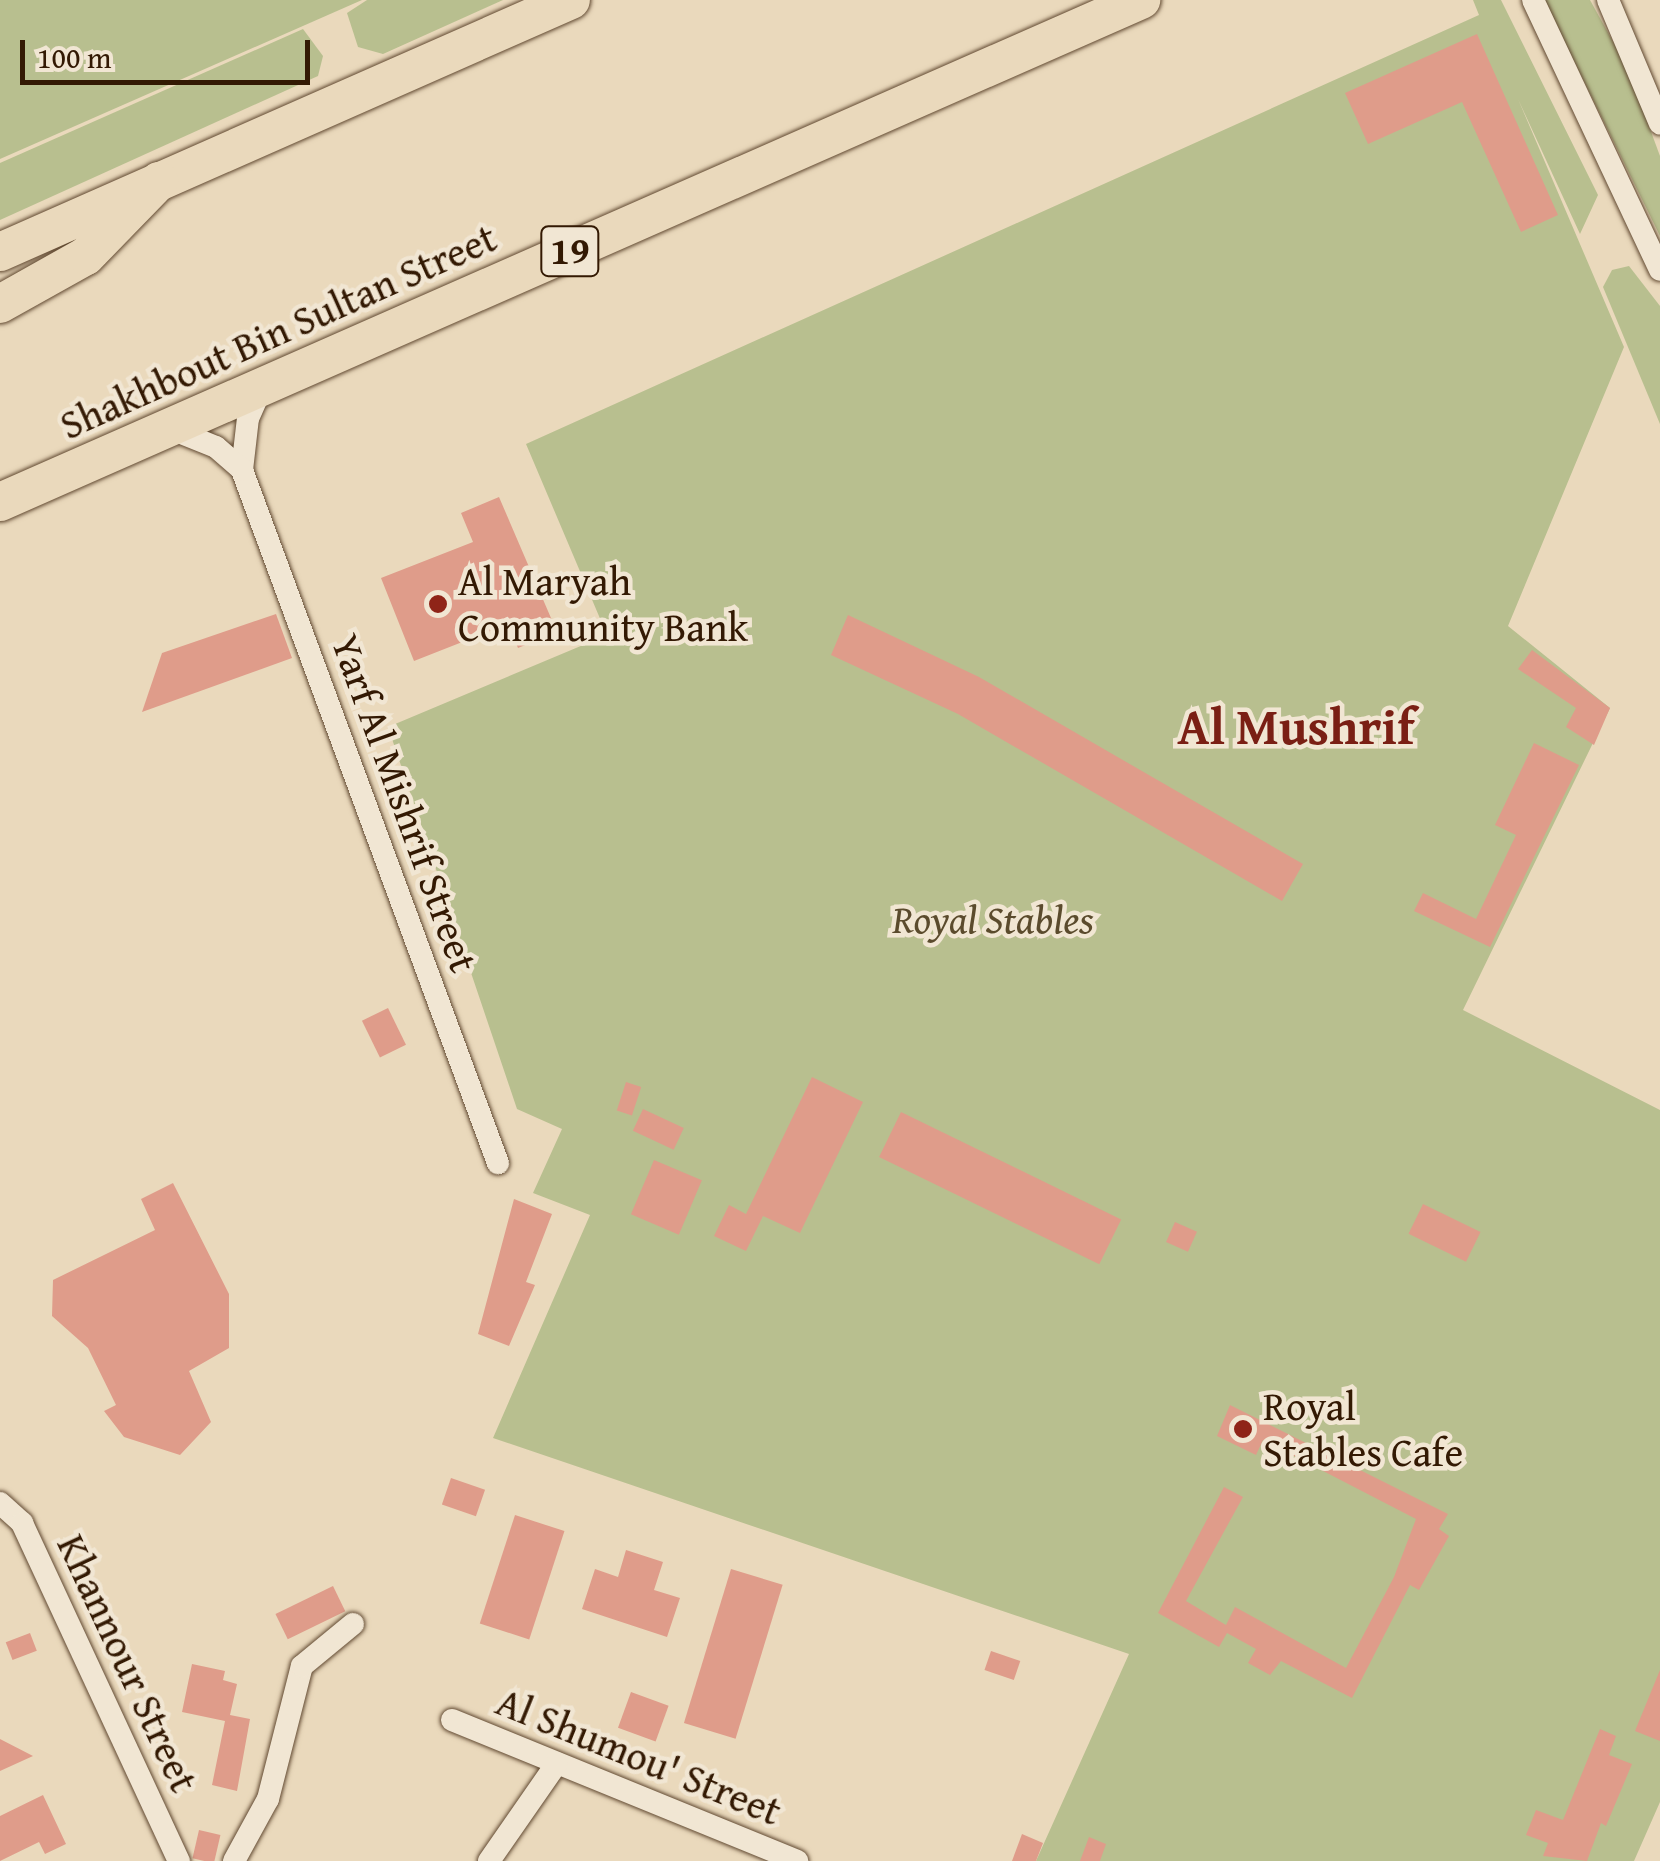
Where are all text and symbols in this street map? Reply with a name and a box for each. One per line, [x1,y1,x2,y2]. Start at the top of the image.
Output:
scale bar [25,20,315,82]
text: 100 m [37,35,111,79]
street label: Shakhbout Bin Sultan Street [52,213,504,449]
road number: 19 [540,218,600,284]
place label: Al Maryah Community Bank [458,557,748,651]
marker: Al Maryah Community Bank [427,593,449,615]
street label: Yarf Al Mishrif Street [322,628,488,978]
district label: Al Mushrif [1177,696,1415,756]
park label: Royal Stables [892,895,1094,943]
place label: Royal Stables Cafe [1263,1382,1463,1476]
marker: Royal Stables Cafe [1232,1418,1254,1440]
street label: Khannour Street [47,1527,209,1799]
street label: Al Shumou' Street [490,1677,788,1835]

